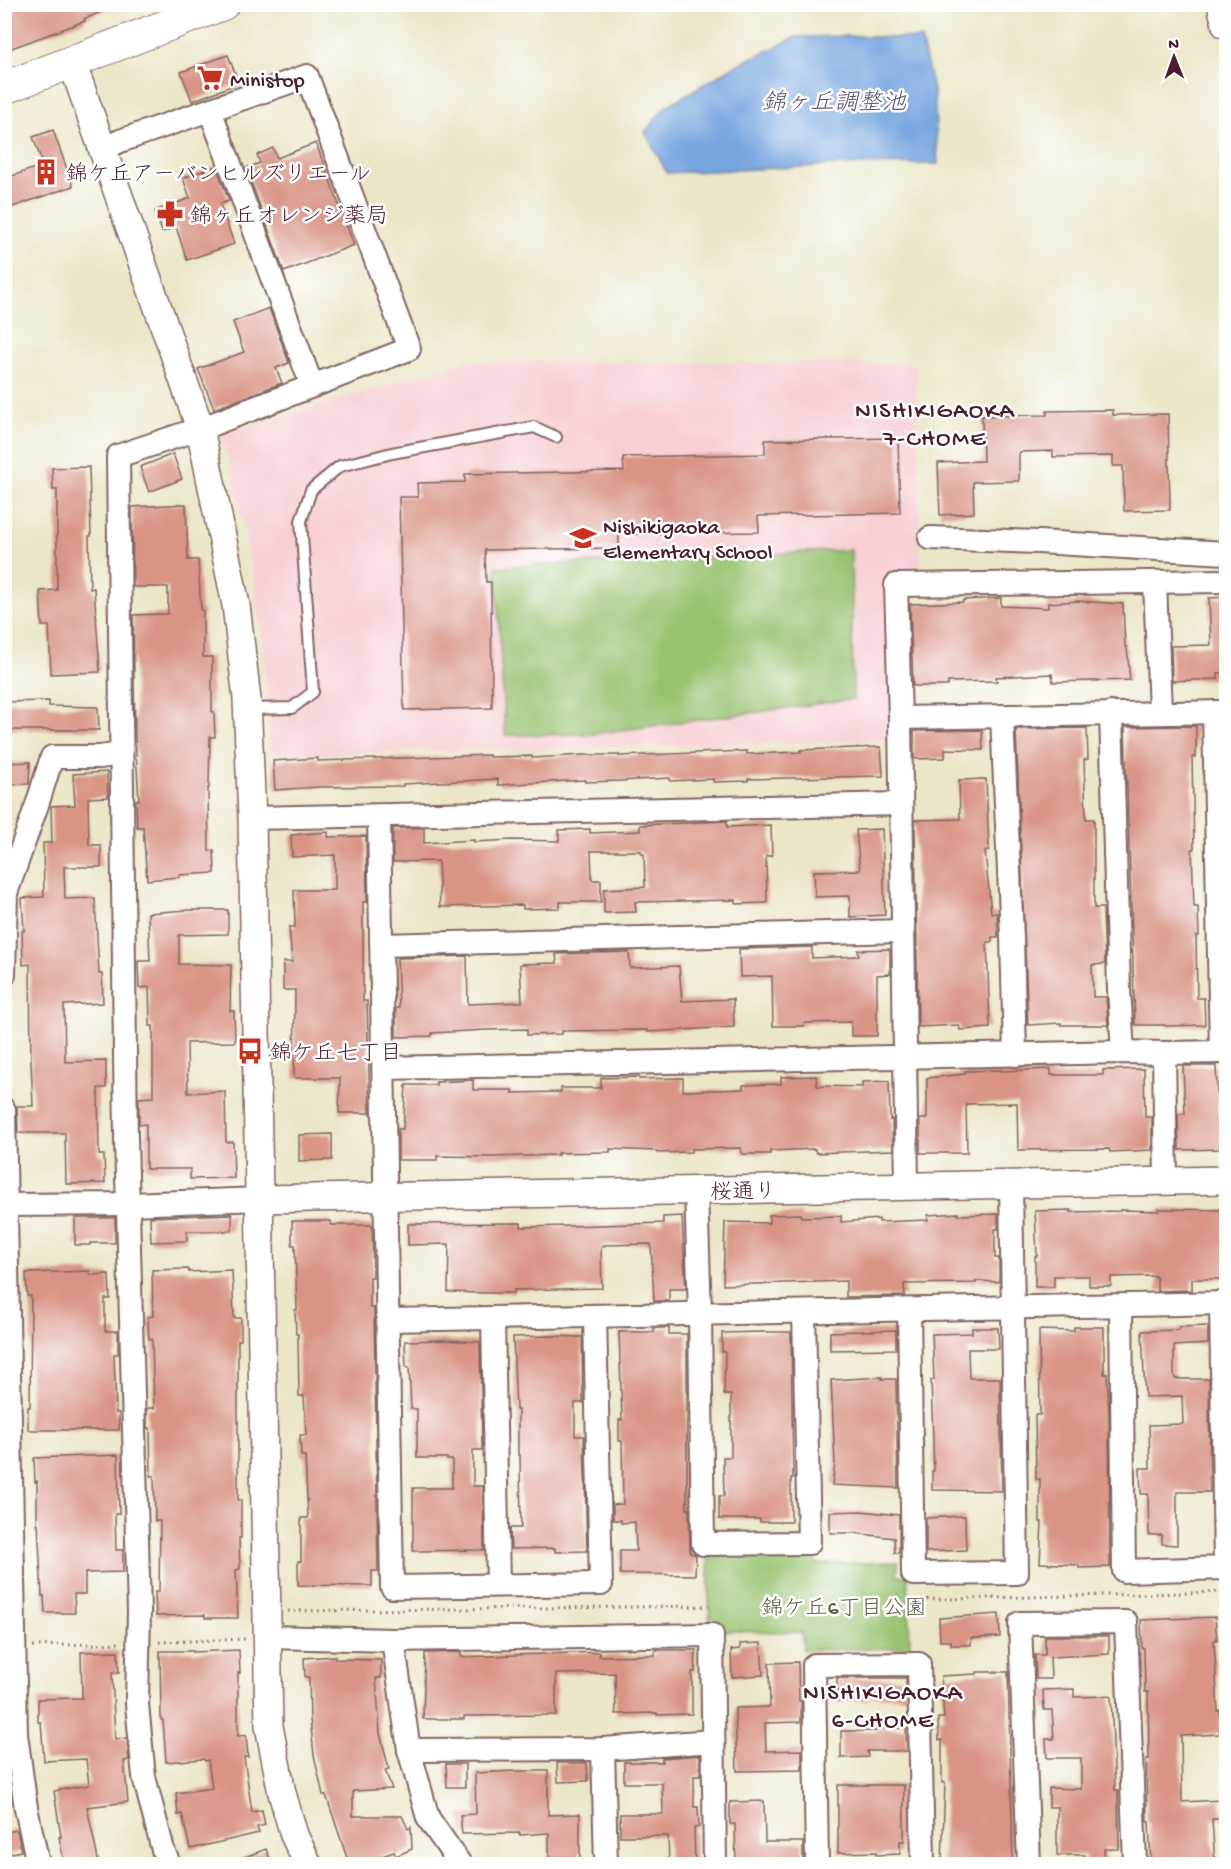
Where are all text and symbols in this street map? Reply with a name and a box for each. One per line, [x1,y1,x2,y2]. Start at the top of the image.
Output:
north arrow [1144,27,1204,87]
text: N [1168,36,1180,55]
supermarket icon: Ministop [195,63,225,93]
place label: Ministop [230,69,305,95]
water label: 錦ヶ丘調整池 [762,89,907,119]
building icon: 錦ケ丘アーバンヒルズリエール [31,157,61,187]
place label: 錦ケ丘アーバンヒルズリエール [66,162,371,189]
pharmacy icon: 錦ヶ丘オレンジ薬局 [155,199,185,229]
place label: 錦ヶ丘オレンジ薬局 [190,204,388,231]
district label: NISHIKIGAOKA 7-CHOME [855,398,1015,455]
place label: Nishikigaoka Elementary School [603,516,773,567]
school or university icon: Nishikigaoka Elementary School [568,523,598,553]
bus stop icon: 錦ケ丘七丁目 [235,1036,265,1066]
place label: 錦ケ丘七丁目 [270,1041,402,1068]
street label: 桜通り [710,1179,776,1208]
park label: 錦ケ丘6丁目公園 [761,1596,927,1623]
district label: NISHIKIGAOKA 6-CHOME [803,1680,963,1737]

